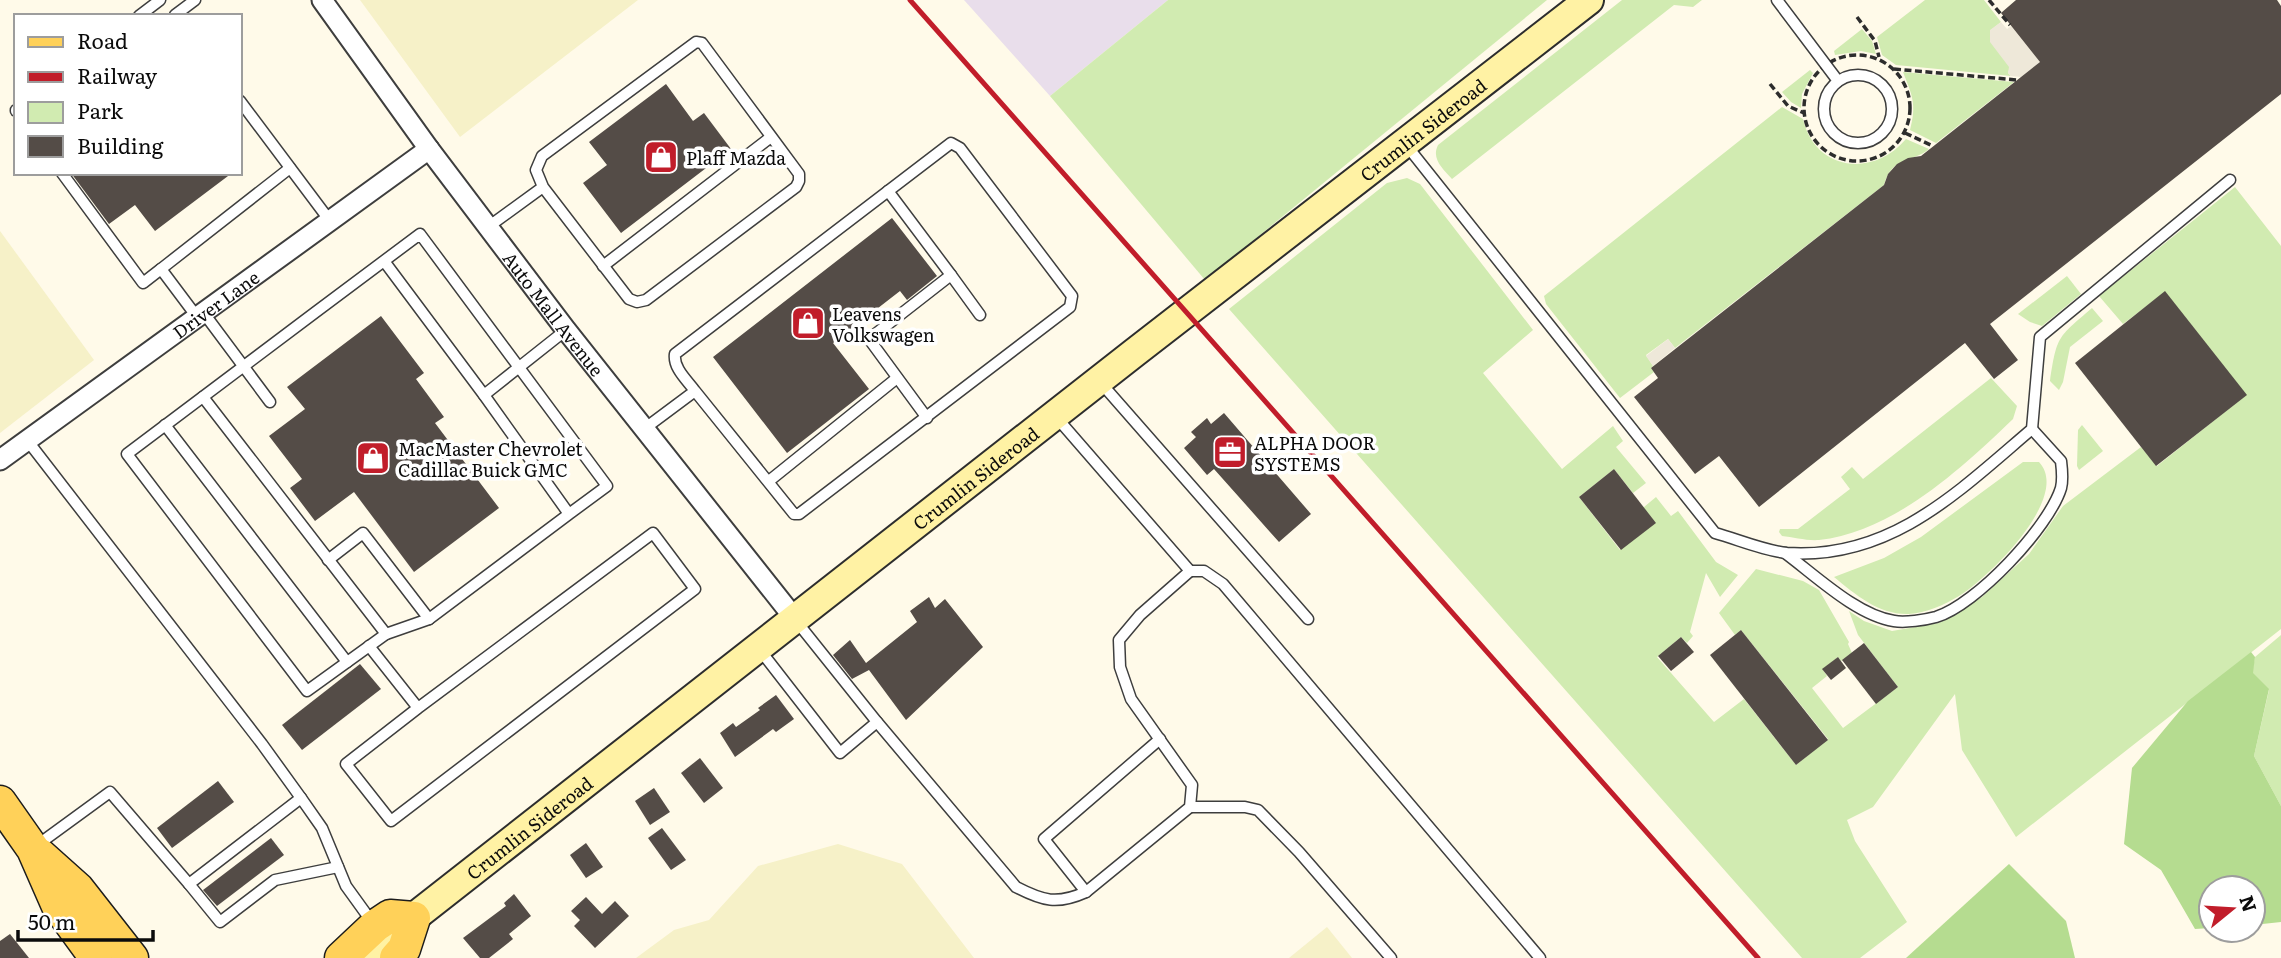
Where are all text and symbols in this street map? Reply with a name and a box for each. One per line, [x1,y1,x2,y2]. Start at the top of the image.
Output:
legend [14,14,242,175]
text: Road [77,24,128,55]
text: Railway [77,59,158,90]
street label: Crumlin Sideroad [1353,71,1492,187]
text: Park [77,94,123,125]
text: Building [77,129,164,160]
shop icon: Plaff Mazda [642,138,680,176]
place label: Plaff Mazda [686,144,786,171]
street label: Auto Mall Avenue [497,245,611,382]
street label: Driver Lane [166,263,264,345]
place label: Leavens Volkswagen [832,300,935,348]
shop icon: Leavens Volkswagen [789,304,827,342]
street label: Crumlin Sideroad [906,419,1044,536]
place label: ALPHA DOOR SYSTEMS [1254,429,1376,477]
office icon: ALPHA DOOR SYSTEMS [1211,433,1249,471]
place label: MacMaster Chevrolet Cadillac Buick GMC [398,435,583,483]
shop icon: MacMaster Chevrolet Cadillac Buick GMC [354,439,392,477]
street label: Crumlin Sideroad [460,769,598,885]
north arrow [2197,874,2267,944]
text: N [2233,892,2265,915]
scale bar [18,898,152,942]
text: 50 m [28,905,75,936]

